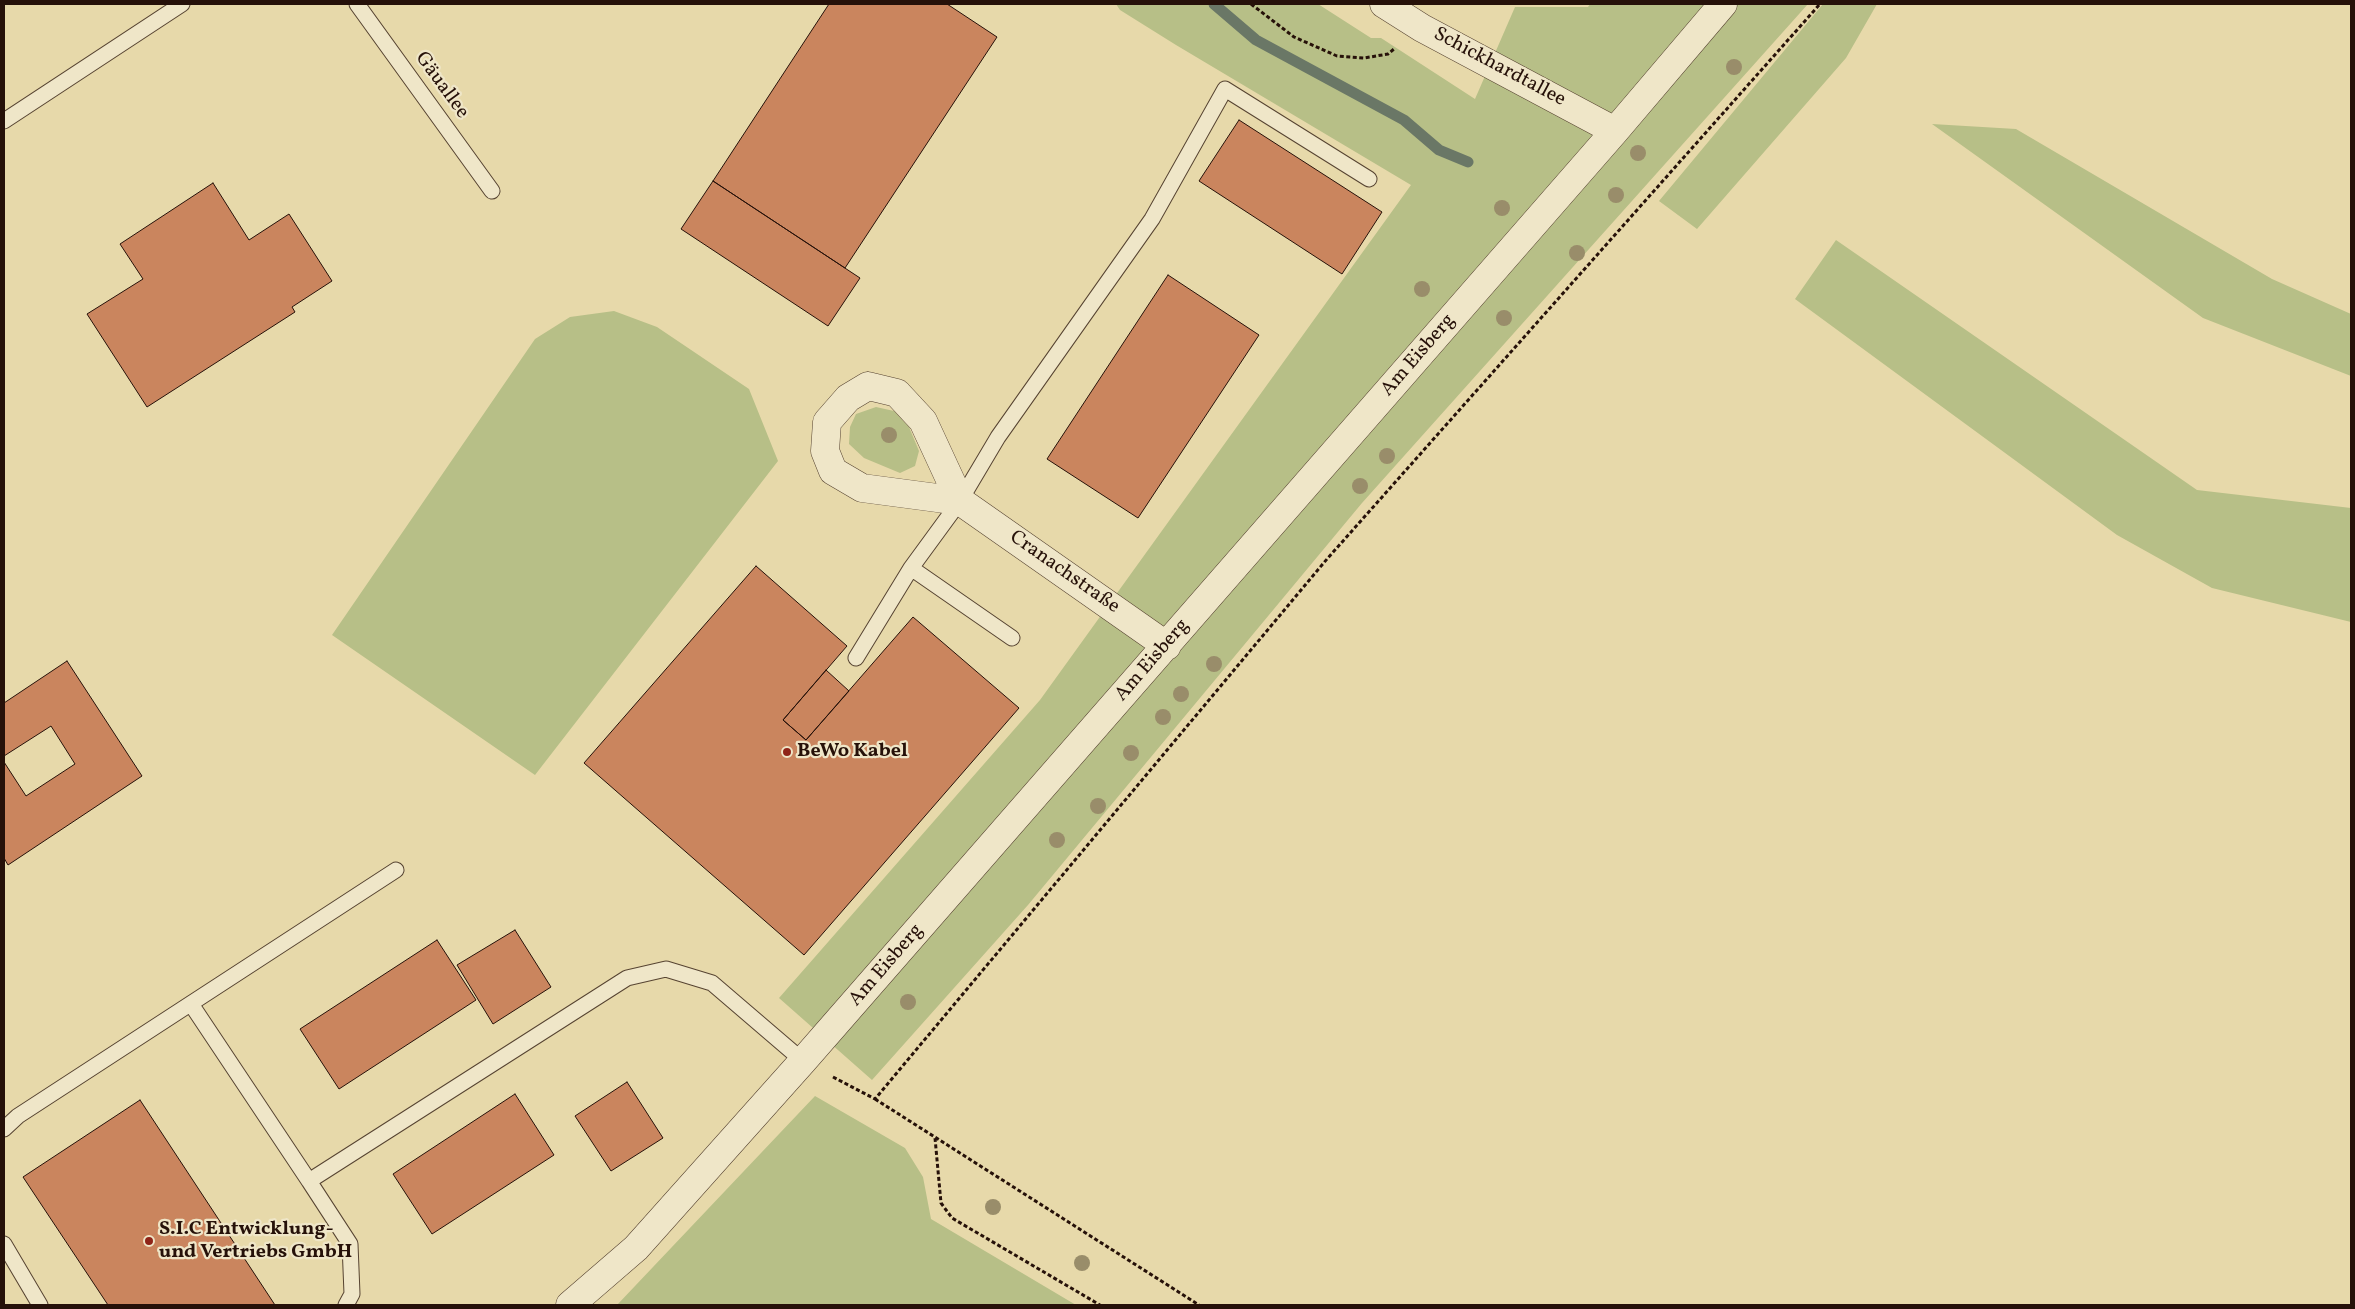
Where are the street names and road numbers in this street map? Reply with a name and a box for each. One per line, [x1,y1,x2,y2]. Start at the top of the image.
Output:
street label: Schickhardtallee [1429,23,1569,113]
street label: Gäuallee [409,48,473,124]
street label: Am Eisberg [1377,310,1461,402]
street label: Cranachstraße [1004,526,1124,620]
street label: Am Eisberg [1111,615,1195,707]
street label: Am Eisberg [845,920,929,1012]

